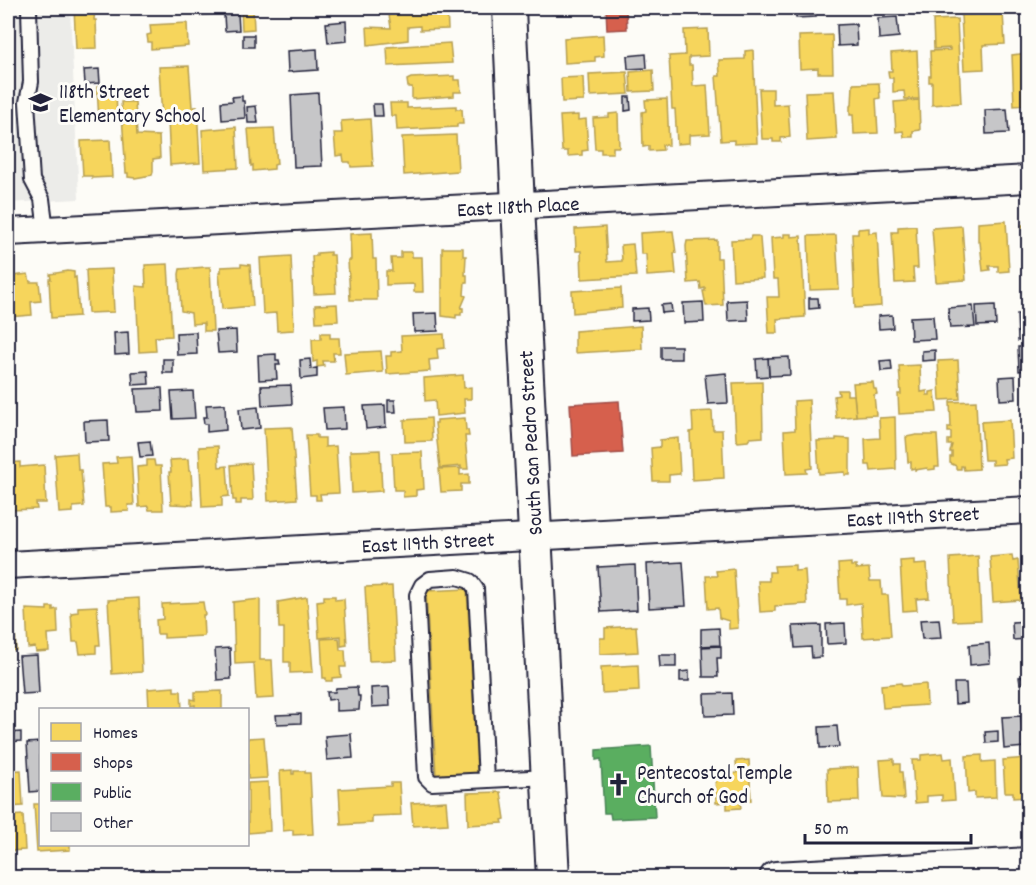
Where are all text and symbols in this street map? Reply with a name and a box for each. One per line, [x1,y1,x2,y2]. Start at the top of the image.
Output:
place label: 118th Street Elementary School [59,79,206,133]
school or university icon: 118th Street Elementary School [28,90,54,116]
street label: East 118th Place [456,191,580,227]
street label: South San Pedro Street [513,349,553,536]
street label: East 119th Street [846,501,980,537]
street label: East 119th Street [361,527,495,563]
legend [39,708,249,846]
text: Homes [93,722,138,747]
text: Shops [93,752,133,777]
place label: Pentecostal Temple Church of God [637,760,792,814]
church icon: Pentecostal Temple Church of God [606,771,632,797]
text: Public [93,782,132,807]
scale bar [805,807,972,845]
text: Other [93,812,133,837]
text: 50 m [814,818,849,843]

